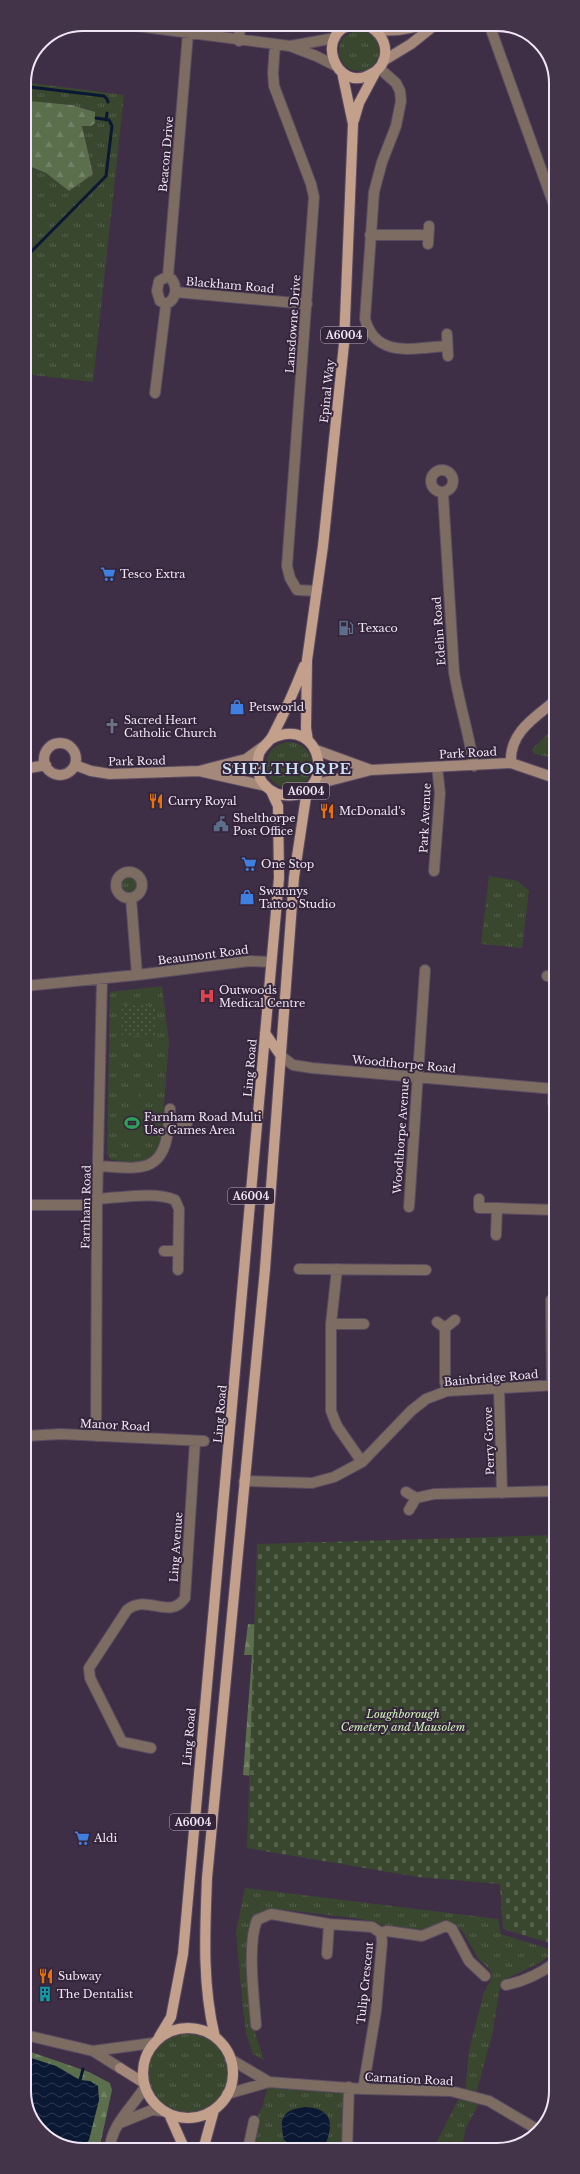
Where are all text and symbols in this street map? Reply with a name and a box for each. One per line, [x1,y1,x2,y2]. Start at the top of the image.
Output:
street label: Beacon Drive [156,115,176,193]
street label: Blackham Road [185,274,275,296]
street label: Lansdowne Drive [283,274,303,374]
road number: A6004 [321,327,367,343]
street label: Epinal Way [317,358,337,424]
supermarket icon: Tesco Extra [99,565,117,583]
place label: Tesco Extra [120,567,186,581]
street label: Edelin Road [430,595,448,666]
fuel station icon: Texaco [337,619,355,637]
place label: Texaco [358,621,398,635]
shop icon: Petsworld [228,698,246,716]
place label: Petsworld [249,700,305,714]
place label: Sacred Heart Catholic Church [124,713,217,740]
church icon: Sacred Heart Catholic Church [103,717,121,735]
street label: Park Road [439,744,498,762]
street label: Park Road [108,753,167,769]
district label: SHELTHORPE [222,759,352,778]
road number: A6004 [283,783,329,799]
street label: Park Avenue [416,783,434,853]
restaurant icon: Curry Royal [147,792,165,810]
place label: Curry Royal [168,794,237,808]
restaurant icon: McDonald's [318,802,336,820]
place label: McDonald's [339,804,405,818]
place label: Shelthorpe Post Office [233,811,295,838]
public building icon: Shelthorpe Post Office [212,815,230,833]
supermarket icon: One Stop [240,855,258,873]
place label: One Stop [261,857,314,871]
place label: Swannys Tattoo Studio [259,884,336,911]
shop icon: Swannys Tattoo Studio [238,888,256,906]
street label: Beaumont Road [157,942,250,968]
place label: Outwoods Medical Centre [219,983,305,1010]
hospital icon: Outwoods Medical Centre [198,987,216,1005]
street label: Ling Road [240,1038,260,1098]
street label: Woodthorpe Road [350,1052,457,1076]
street label: Woodthorpe Avenue [390,1077,412,1196]
place label: Farnham Road Multi Use Games Area [144,1110,262,1137]
sports icon: Farnham Road Multi Use Games Area [123,1114,141,1132]
street label: Farnham Road [78,1164,94,1249]
road number: A6004 [228,1188,274,1204]
street label: Bainbridge Road [443,1367,539,1389]
street label: Ling Road [210,1384,230,1444]
street label: Perry Grove [481,1407,497,1475]
street label: Manor Road [80,1416,151,1434]
street label: Ling Avenue [167,1511,185,1583]
street label: Ling Road [179,1707,199,1767]
park label: Loughborough Cemetery and Mausolem [341,1707,466,1734]
road number: A6004 [170,1814,216,1830]
supermarket icon: Aldi [73,1829,91,1847]
place label: Aldi [93,1831,117,1845]
street label: Tulip Crescent [354,1940,376,2025]
restaurant icon: Subway [37,1967,55,1985]
place label: Subway [58,1969,102,1983]
building icon: The Dentalist [36,1985,54,2003]
place label: The Dentalist [57,1987,134,2001]
street label: Carnation Road [364,2070,454,2088]

